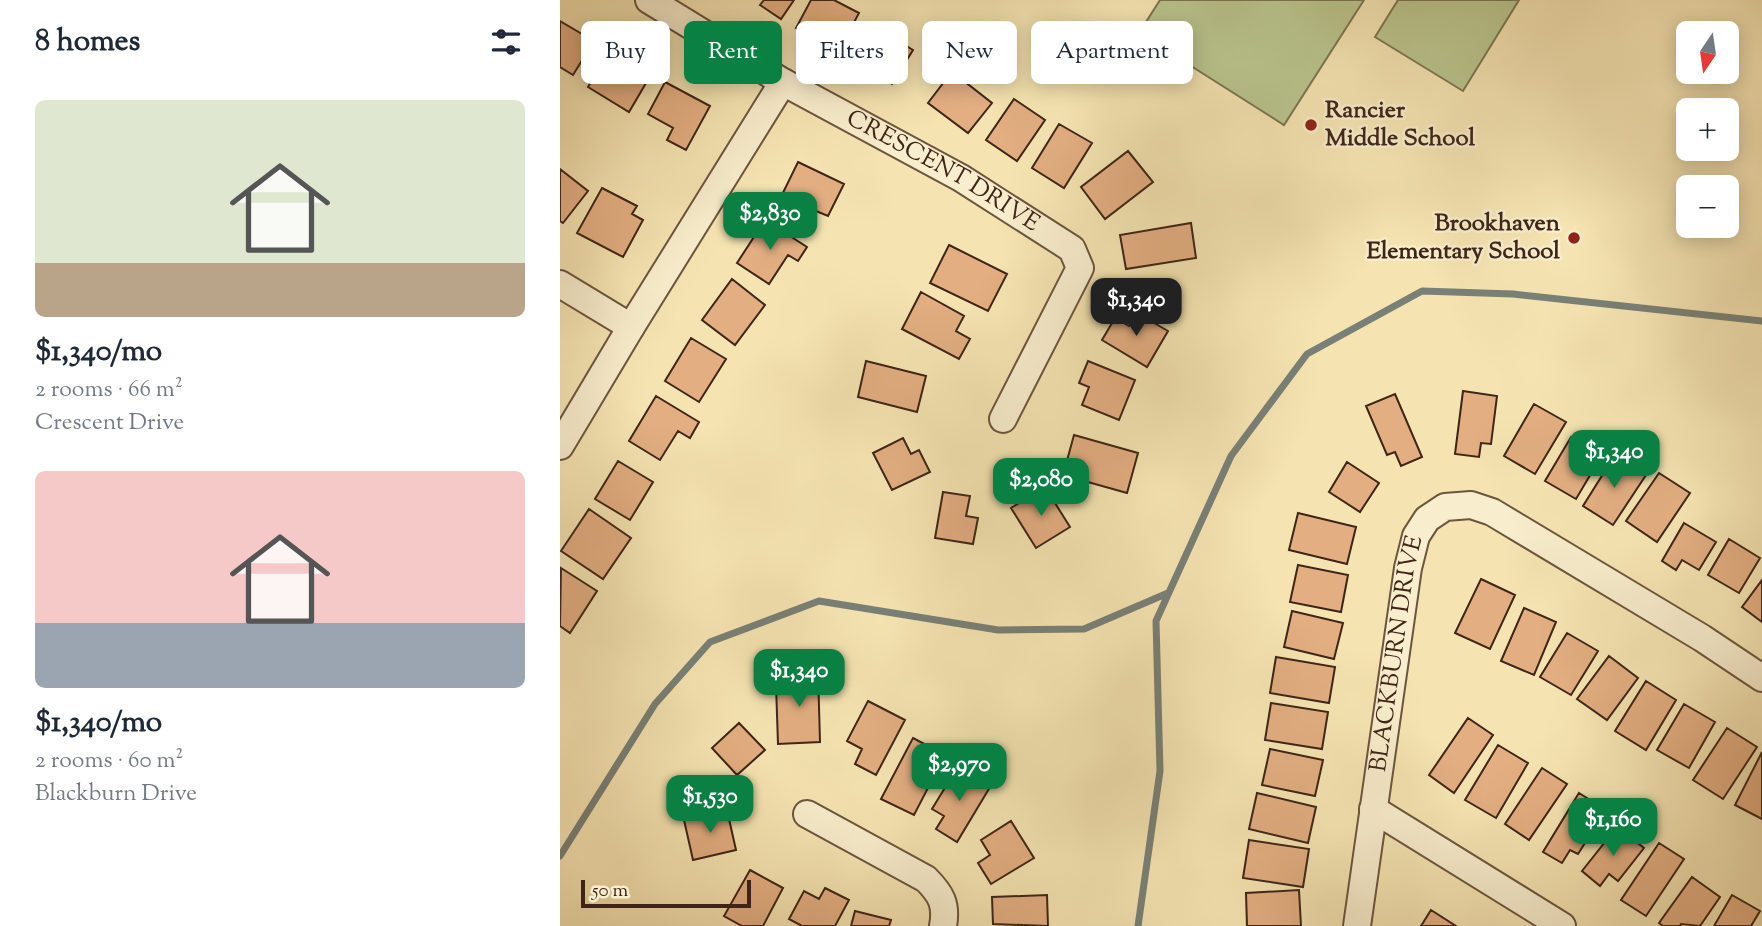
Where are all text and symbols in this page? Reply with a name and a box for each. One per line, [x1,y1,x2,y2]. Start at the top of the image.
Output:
text: 8 homes [35,21,140,64]
chip: Buy [581,21,670,84]
chip: Rent [684,21,782,84]
chip: Filters [796,21,908,84]
chip: New [922,21,1017,84]
chip: Apartment [1031,21,1193,84]
north arrow [1676,21,1740,84]
map controls [1676,21,1739,238]
icon: filters [487,23,525,61]
place label: Rancier Middle School [1325,94,1475,156]
button: + [1676,98,1739,161]
street label: CRESCENT DRIVE [840,102,1046,241]
marker: Rancier Middle School [1303,117,1319,133]
icon: home [217,145,343,271]
button: − [1676,175,1739,238]
pin: $2,830 [713,192,827,252]
text: $2,830 [739,198,801,231]
place label: Brookhaven Elementary School [1366,207,1561,269]
marker: Brookhaven Elementary School [1566,230,1582,246]
pin: $1,340 [1079,278,1193,338]
text: $1,340 [1107,284,1165,317]
text: $1,340/mo [35,331,162,374]
text: 2 rooms · 66 m² [35,374,183,407]
text: Crescent Drive [35,407,184,440]
pin: $1,340 [1557,430,1671,490]
text: $1,340 [1585,436,1643,469]
pin: $2,080 [984,458,1098,518]
text: $2,080 [1009,464,1073,497]
icon: home [217,516,343,642]
street label: BLACKBURN DRIVE [1362,532,1433,774]
pin: $1,340 [742,650,856,709]
text: $1,340 [770,655,828,688]
text: $1,340/mo [35,702,162,745]
pin: $2,970 [902,744,1016,803]
text: 2 rooms · 60 m² [35,745,183,778]
text: $2,970 [928,749,990,782]
pin: $1,530 [653,776,767,835]
text: Blackburn Drive [35,778,197,811]
text: $1,530 [682,781,738,814]
pin: $1,160 [1556,798,1670,858]
text: $1,160 [1584,804,1642,837]
scale bar [581,877,751,909]
text: 50 m [592,878,628,905]

